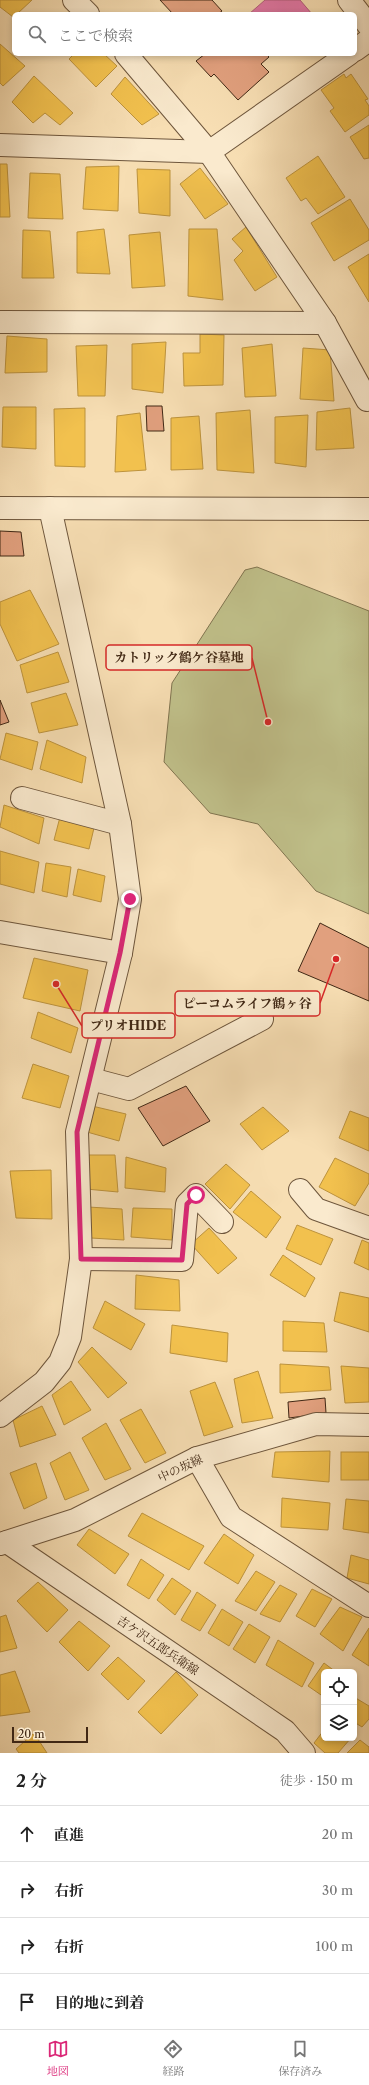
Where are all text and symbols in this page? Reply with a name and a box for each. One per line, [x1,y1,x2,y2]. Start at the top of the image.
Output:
search box [12,12,357,56]
icon: search [26,23,48,45]
text: ここで検索 [58,26,133,45]
callout: カトリック鶴ケ谷墓地 [106,645,252,670]
text: カトリック鶴ケ谷墓地 [114,649,244,665]
route end [121,890,139,908]
callout: ピーコムライフ鶴ヶ谷 [175,991,320,1016]
text: ピーコムライフ鶴ヶ谷 [183,995,312,1011]
callout: プリオHIDE [82,1013,175,1038]
text: プリオHIDE [90,1017,166,1033]
route start [187,1186,205,1204]
street label: 中の坂線 [155,1451,205,1485]
street label: 吉ケ沢五郎兵衛線 [114,1612,202,1678]
map controls [321,1669,357,1741]
button: locate [321,1669,357,1705]
button: layers [321,1705,357,1741]
scale bar [12,1725,88,1744]
text: 20 m [18,1727,44,1741]
text: 2 分 [16,1771,47,1791]
text: 徒歩 · 150 m [280,1772,353,1788]
icon: ahead [16,1823,38,1845]
text: 直進 [54,1825,84,1844]
text: 20 m [322,1826,353,1842]
icon: right [16,1879,38,1901]
text: 右折 [54,1881,84,1900]
text: 30 m [322,1882,353,1898]
icon: right [16,1935,38,1957]
text: 右折 [54,1937,84,1956]
text: 100 m [315,1938,353,1954]
icon: arrive [16,1991,38,2013]
text: 目的地に到着 [54,1993,144,2012]
tab: 地図 [47,2038,69,2078]
tab: 経路 [162,2038,184,2078]
tab: 保存済み [278,2038,322,2078]

